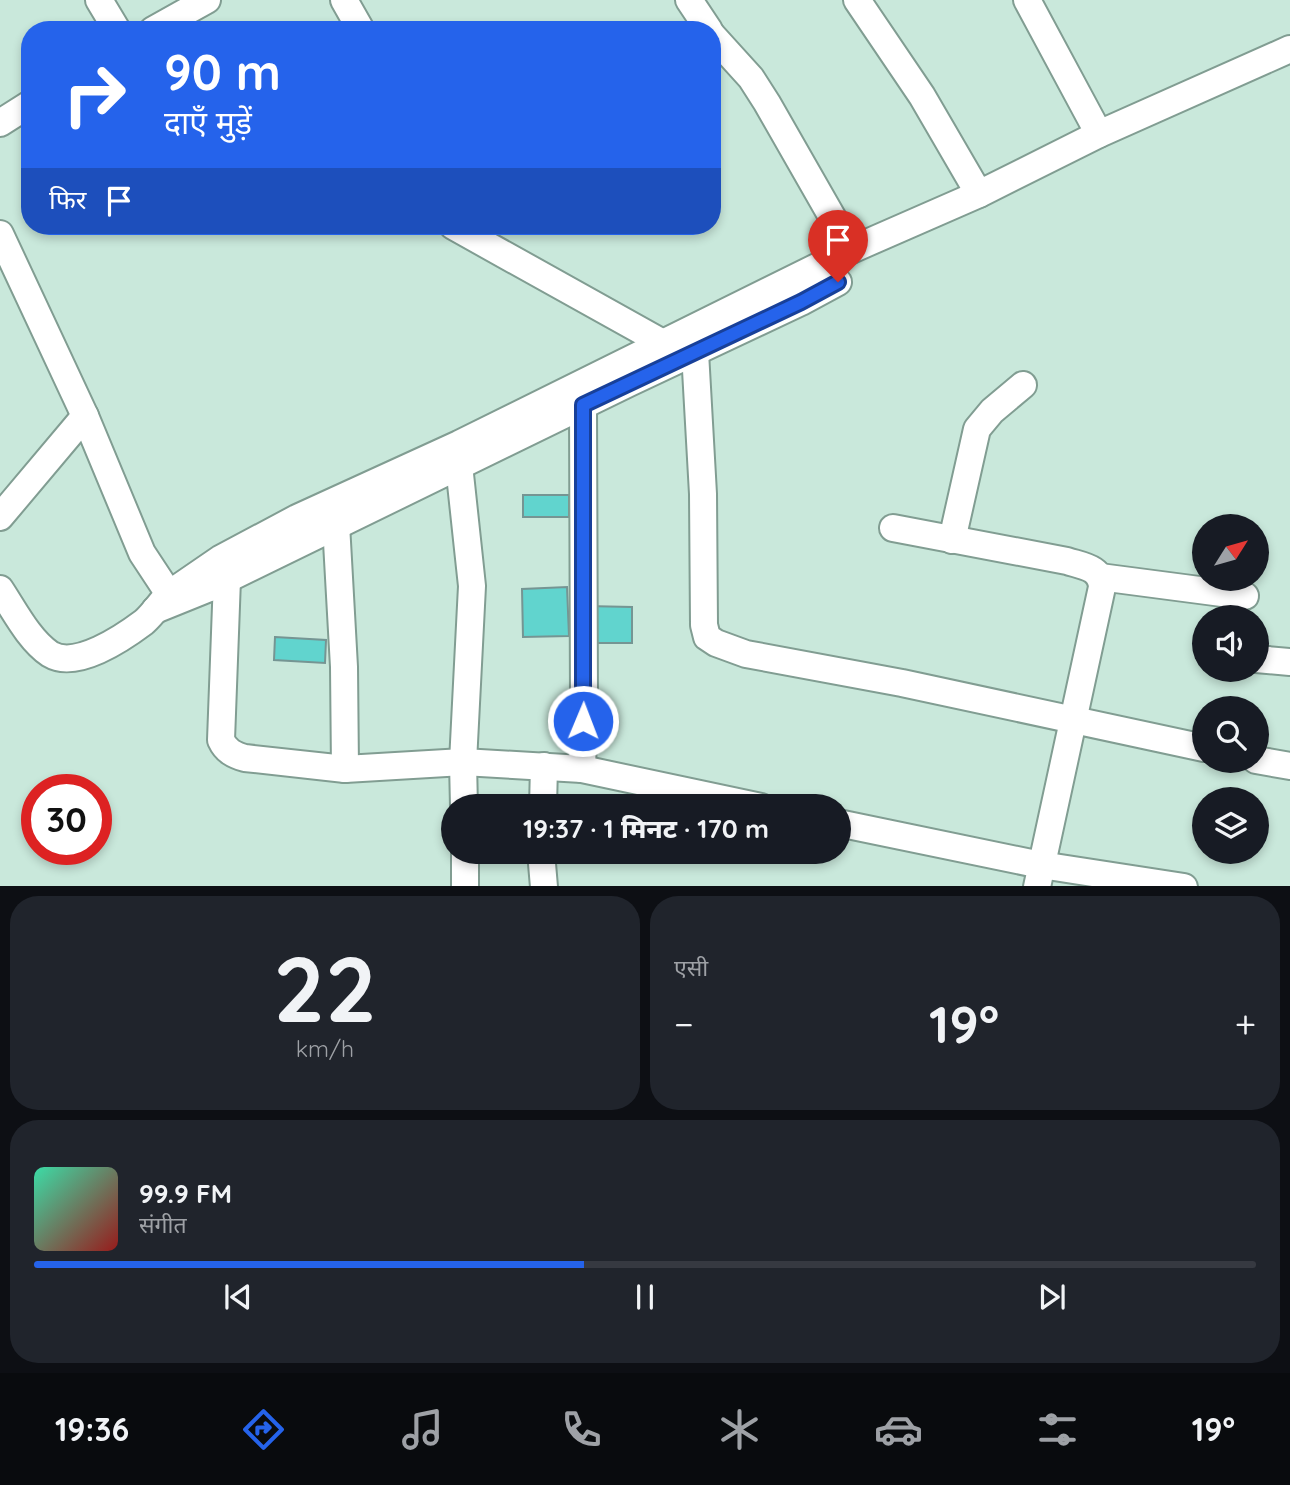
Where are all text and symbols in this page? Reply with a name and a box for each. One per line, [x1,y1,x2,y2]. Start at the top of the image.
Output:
text: 90 m [164,41,281,102]
icon: right [49,49,140,140]
text: दाएँ मुड़ें [164,102,252,142]
icon: arrive [100,182,138,220]
text: फिर [49,183,86,216]
pin [808,210,868,282]
icon: arrive [819,221,857,259]
north arrow [1192,514,1269,592]
map controls [1192,514,1269,864]
button: sound [1192,605,1269,682]
position arrow [546,684,620,758]
button: search [1192,696,1269,773]
speed limit sign: 30 [21,774,112,865]
button: layers [1192,787,1269,864]
text: 19:37 · 1 मिनट · 170 m [523,812,769,845]
text: 22 [273,931,377,1045]
text: एसी [674,953,708,982]
text: 19° [929,991,999,1056]
text: − [674,1000,694,1048]
text: + [1235,1000,1256,1048]
text: km/h [296,1034,354,1063]
text: 99.9 FM [139,1177,232,1210]
text: संगीत [139,1210,187,1239]
icon: previous [219,1278,257,1316]
icon: pause [626,1278,664,1316]
icon: next [1033,1278,1071,1316]
icon: directions [239,1405,288,1454]
icon: music [398,1405,447,1454]
icon: phone [557,1405,606,1454]
icon: climate [715,1405,764,1454]
icon: car [874,1405,923,1454]
icon: filters [1033,1405,1082,1454]
text: 19:36 [55,1409,129,1449]
text: 19° [1192,1409,1235,1449]

